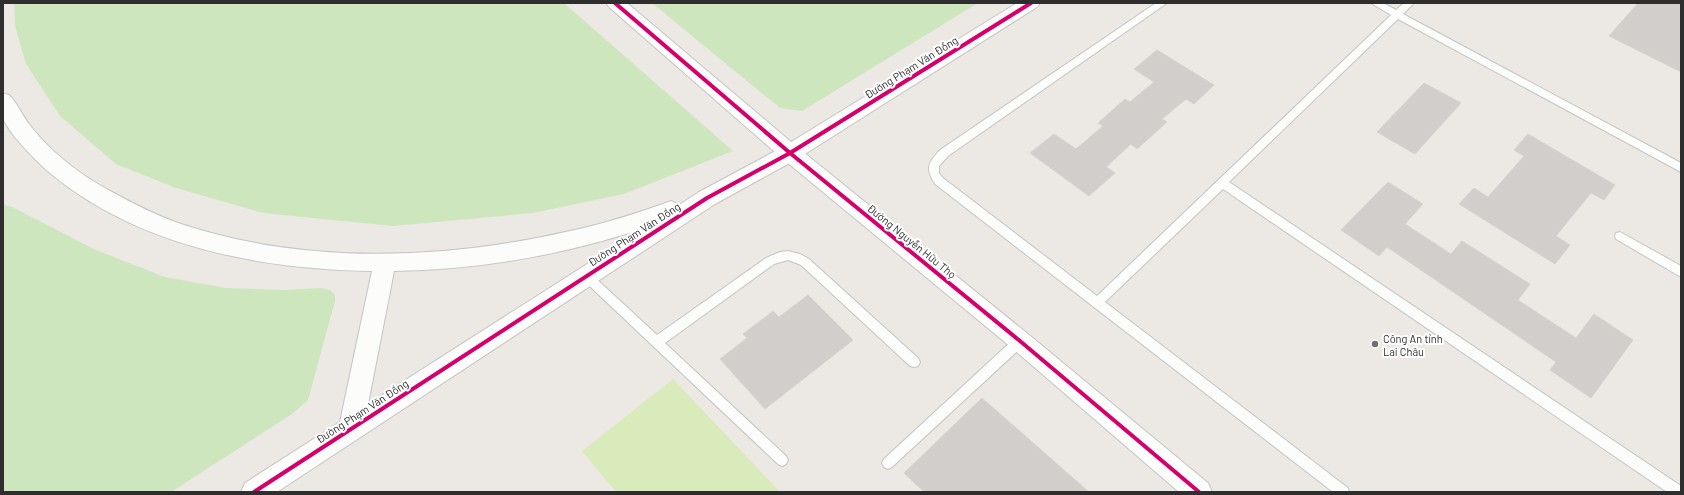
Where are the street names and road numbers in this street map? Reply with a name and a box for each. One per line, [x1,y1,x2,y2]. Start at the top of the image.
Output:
street label: Đường Phạm Văn Đồng [862,33,960,101]
street label: Đường Phạm Văn Đồng [585,199,683,269]
street label: Đường Nguyễn Hữu Thọ [865,201,959,281]
street label: Đường Phạm Văn Đồng [313,376,411,446]

